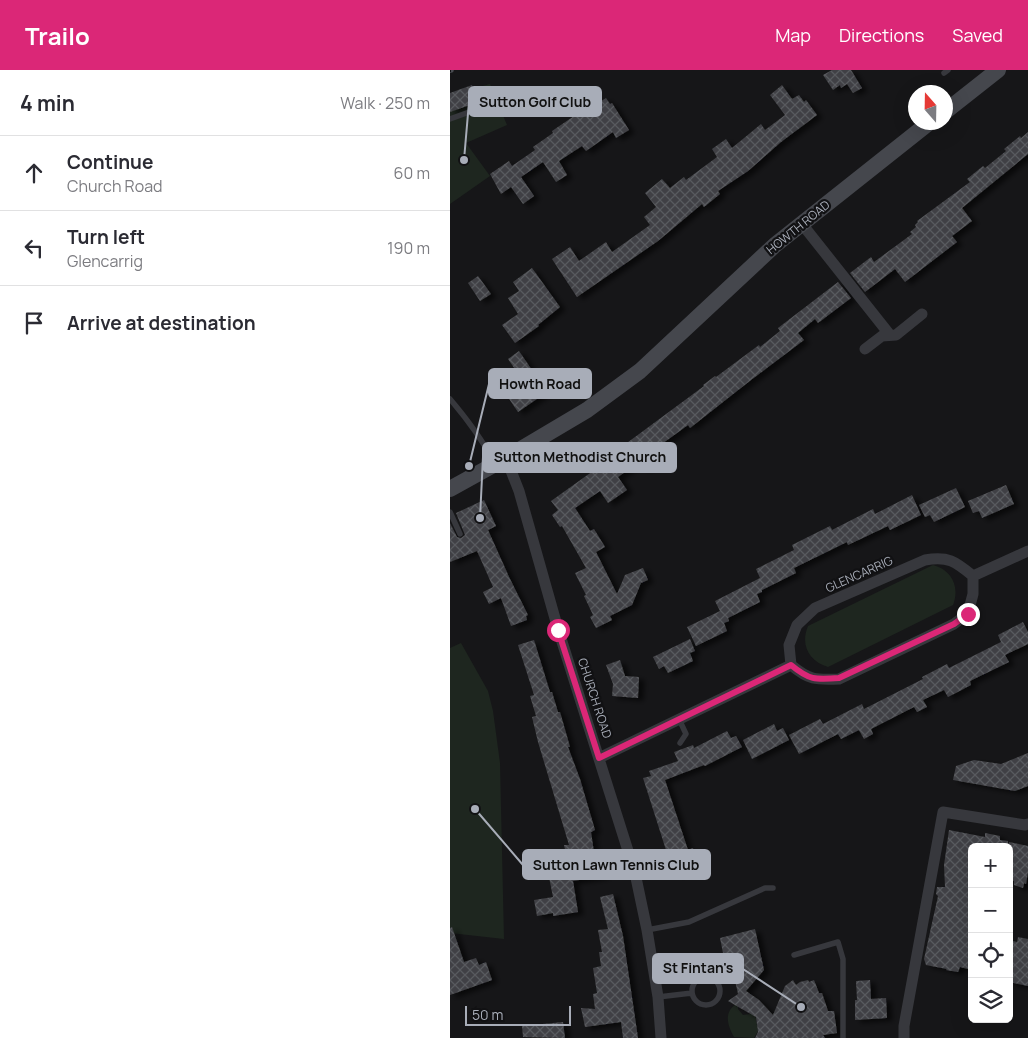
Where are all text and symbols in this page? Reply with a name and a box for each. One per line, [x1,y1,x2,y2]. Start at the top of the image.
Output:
text: Trailo [25,19,90,52]
text: Map [775,23,811,47]
text: Directions [839,23,924,47]
text: Saved [952,23,1003,47]
north arrow [908,85,953,130]
callout: Sutton Golf Club [469,87,601,116]
text: 4 min [20,89,75,117]
text: Walk · 250 m [340,92,430,114]
text: Sutton Golf Club [479,92,591,111]
text: Continue [67,149,153,175]
icon: ahead [20,159,48,187]
text: 60 m [394,162,430,184]
text: Church Road [67,175,163,197]
street label: HOWTH ROAD [763,196,833,258]
text: Turn left [67,224,145,250]
icon: left [20,234,48,262]
text: 190 m [387,237,430,259]
text: Glencarrig [67,250,143,272]
icon: arrive [20,309,48,337]
text: Arrive at destination [67,310,256,336]
callout: Howth Road [489,369,591,398]
text: Howth Road [499,374,581,393]
callout: Sutton Methodist Church [483,443,676,472]
text: Sutton Methodist Church [494,447,666,466]
street label: GLENCARRIG [823,551,896,596]
route end [957,603,980,626]
route start [547,619,570,642]
street label: CHURCH ROAD [574,656,616,740]
map controls [968,843,1013,1023]
button: + [968,843,1013,888]
callout: Sutton Lawn Tennis Club [523,850,710,879]
text: Sutton Lawn Tennis Club [533,855,700,874]
button: − [968,888,1013,933]
button: locate [968,933,1013,978]
callout: St Fintan's [653,954,743,983]
text: St Fintan's [663,958,734,977]
button: layers [968,978,1013,1023]
scale bar [465,1003,571,1026]
text: 50 m [472,1005,503,1024]

